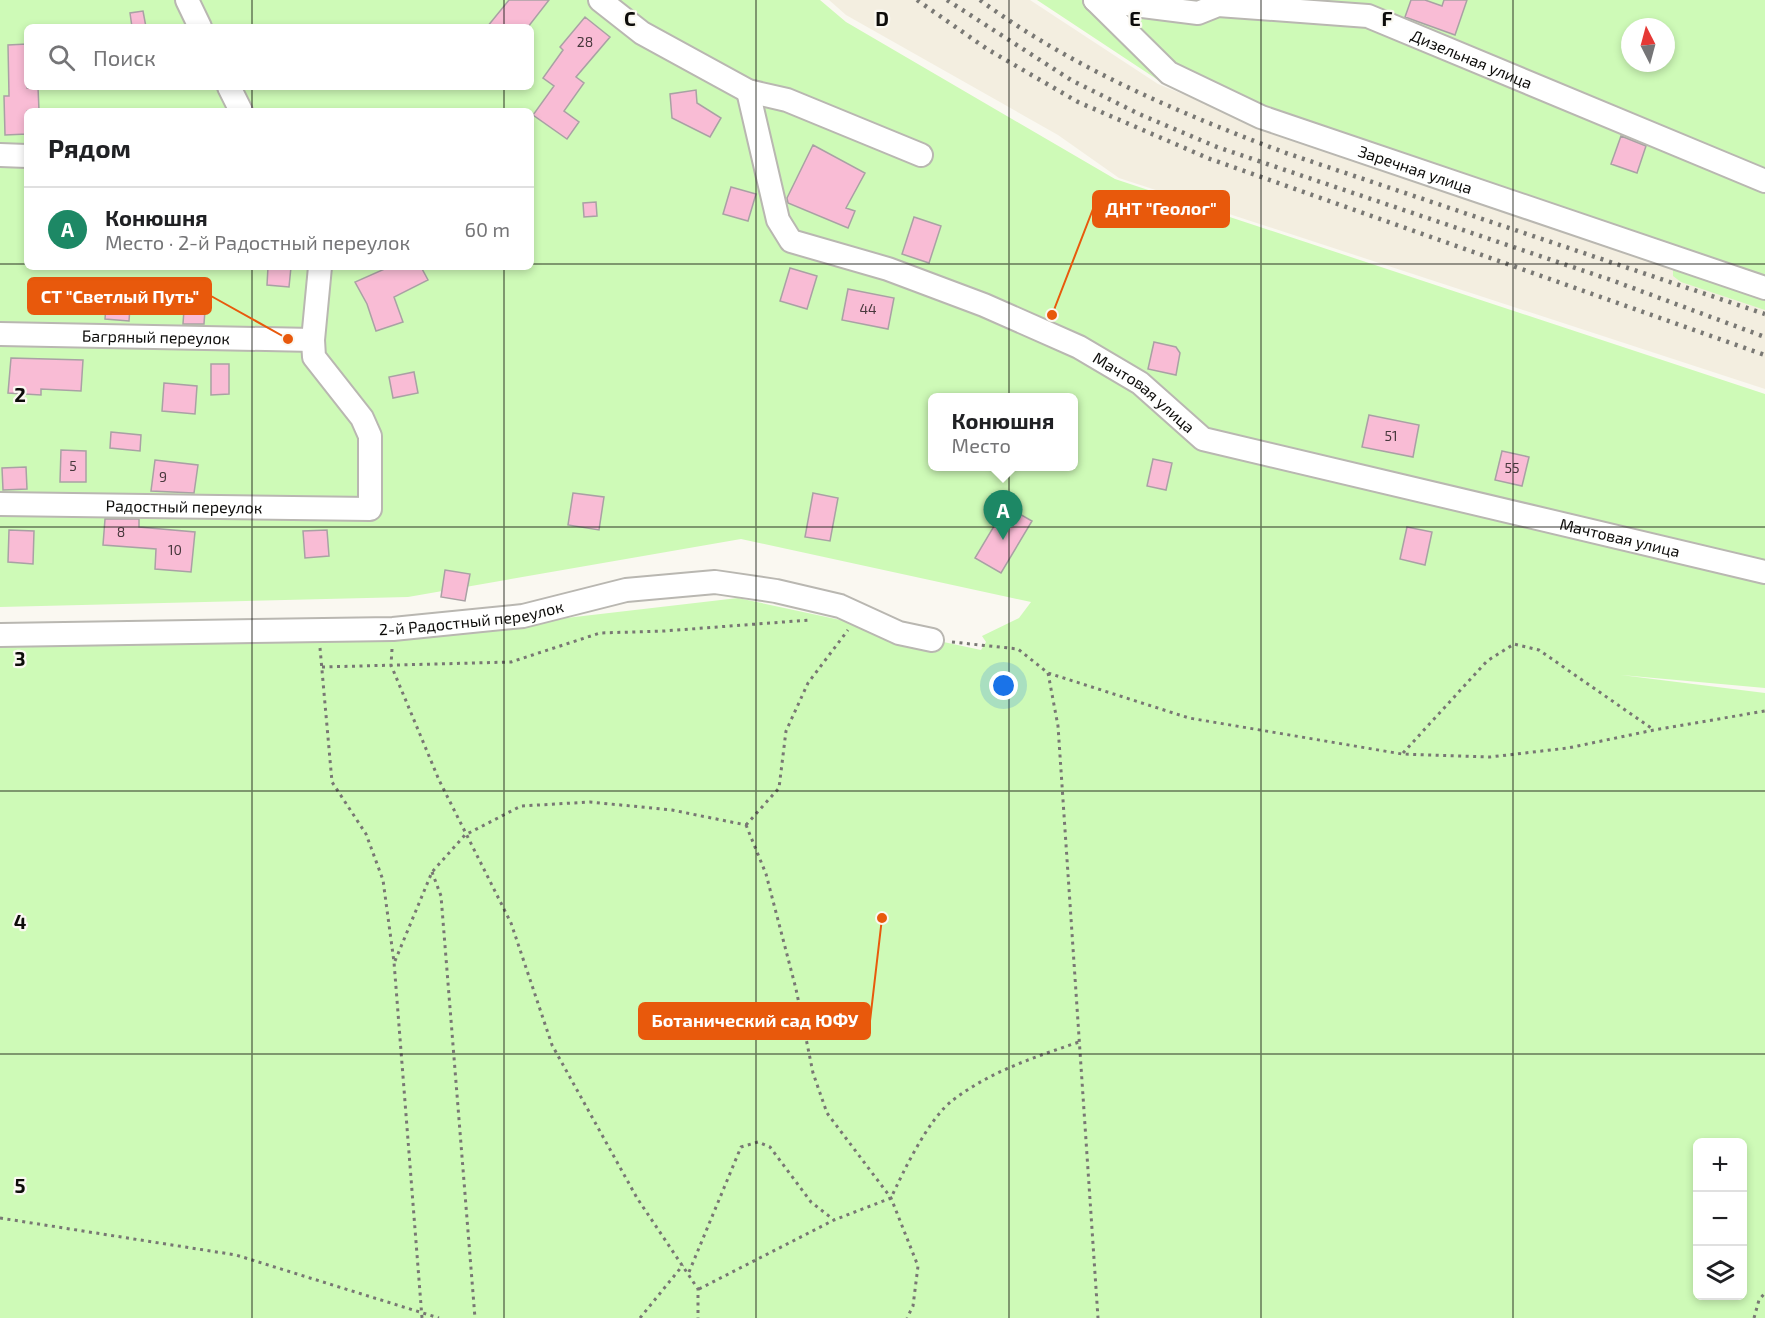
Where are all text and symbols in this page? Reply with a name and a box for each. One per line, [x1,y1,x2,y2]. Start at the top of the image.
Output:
text: C [624,6,636,30]
text: D [875,6,889,30]
text: E [1129,6,1141,30]
text: F [1381,6,1393,30]
north arrow [1621,18,1675,72]
search box [24,24,534,90]
street label: Дизельная улица [1408,25,1535,92]
house number: 28 [577,33,593,50]
icon: search [45,41,78,74]
text: Поиск [93,44,156,70]
text: Рядом [48,132,131,163]
street label: Заречная улица [1356,141,1475,197]
callout: ДНТ "Геолог" [1093,191,1229,227]
text: ДНТ "Геолог" [1105,197,1217,219]
text: Конюшня [105,204,208,230]
text: A [61,217,74,241]
text: 60 m [465,217,510,241]
text: Место · 2-й Радостный переулок [105,230,410,254]
callout: СТ "Светлый Путь" [28,278,211,314]
text: СТ "Светлый Путь" [41,285,199,307]
house number: 44 [859,300,877,317]
street label: Багряный переулок [82,326,231,348]
street label: Мачтовая улица [1090,348,1199,436]
text: 2 [14,382,26,406]
popup [928,393,1078,471]
text: Конюшня [952,407,1054,433]
house number: 51 [1384,427,1398,444]
text: Место [952,433,1011,457]
house number: 5 [69,457,77,474]
house number: 55 [1504,459,1520,476]
house number: 9 [159,468,167,485]
pin: A [984,490,1022,540]
street label: Радостный переулок [105,495,263,517]
street label: Мачтовая улица [1558,514,1682,561]
house number: 8 [117,523,125,540]
house number: 10 [168,541,182,558]
street label: 2-й Радостный переулок [379,596,566,638]
text: 3 [14,646,26,670]
your location [989,671,1018,700]
text: 4 [14,909,27,933]
callout: Ботанический сад ЮФУ [639,1003,870,1039]
text: Ботанический сад ЮФУ [652,1009,859,1031]
map controls [1693,1138,1747,1300]
button: + [1693,1138,1747,1192]
text: 5 [14,1173,26,1197]
button: − [1693,1192,1747,1246]
button: layers [1693,1246,1747,1300]

